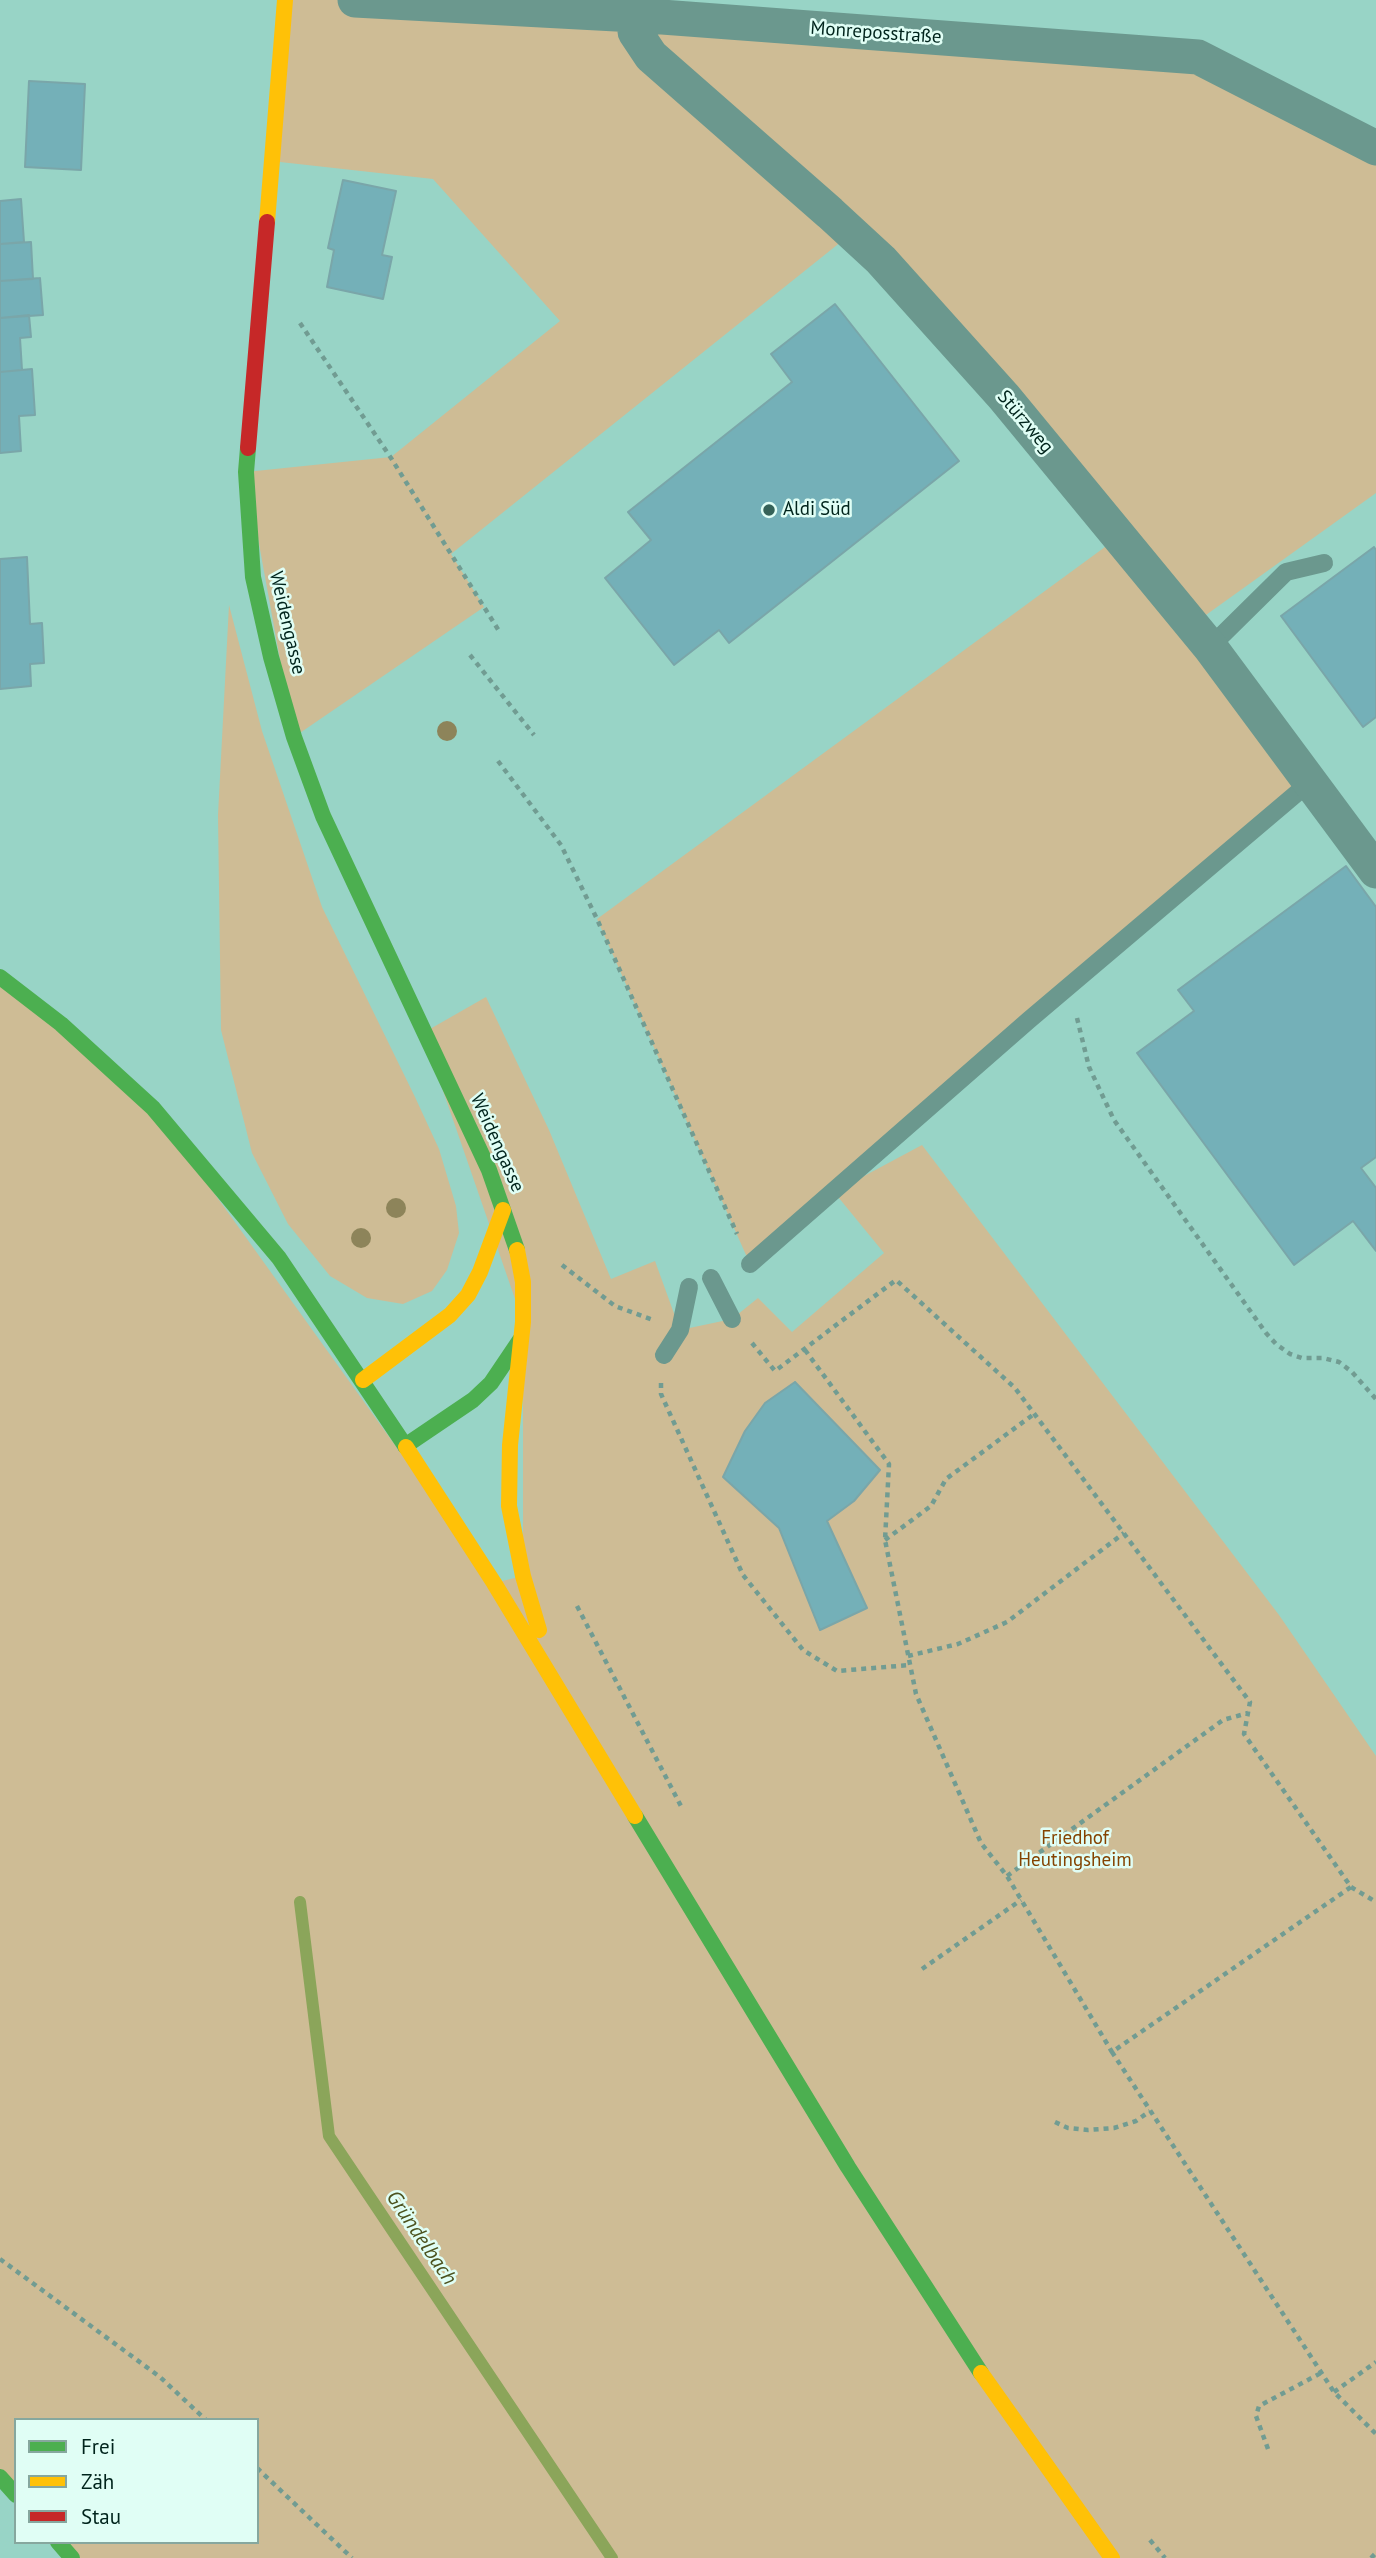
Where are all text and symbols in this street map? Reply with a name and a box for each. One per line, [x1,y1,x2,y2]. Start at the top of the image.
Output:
street label: Monreposstraße [810,17,942,49]
street label: Stürzweg [992,386,1058,458]
place label: Aldi Süd [783,499,851,521]
marker: Aldi Süd [761,502,777,518]
street label: Weidengasse [264,569,310,677]
street label: Weidengasse [465,1090,529,1196]
park label: Friedhof Heutingsheim [1018,1828,1132,1872]
water label: Gründelbach [380,2186,462,2290]
legend [14,2418,259,2544]
text: Frei [81,2433,115,2460]
text: Zäh [81,2468,114,2495]
text: Stau [81,2503,121,2530]

